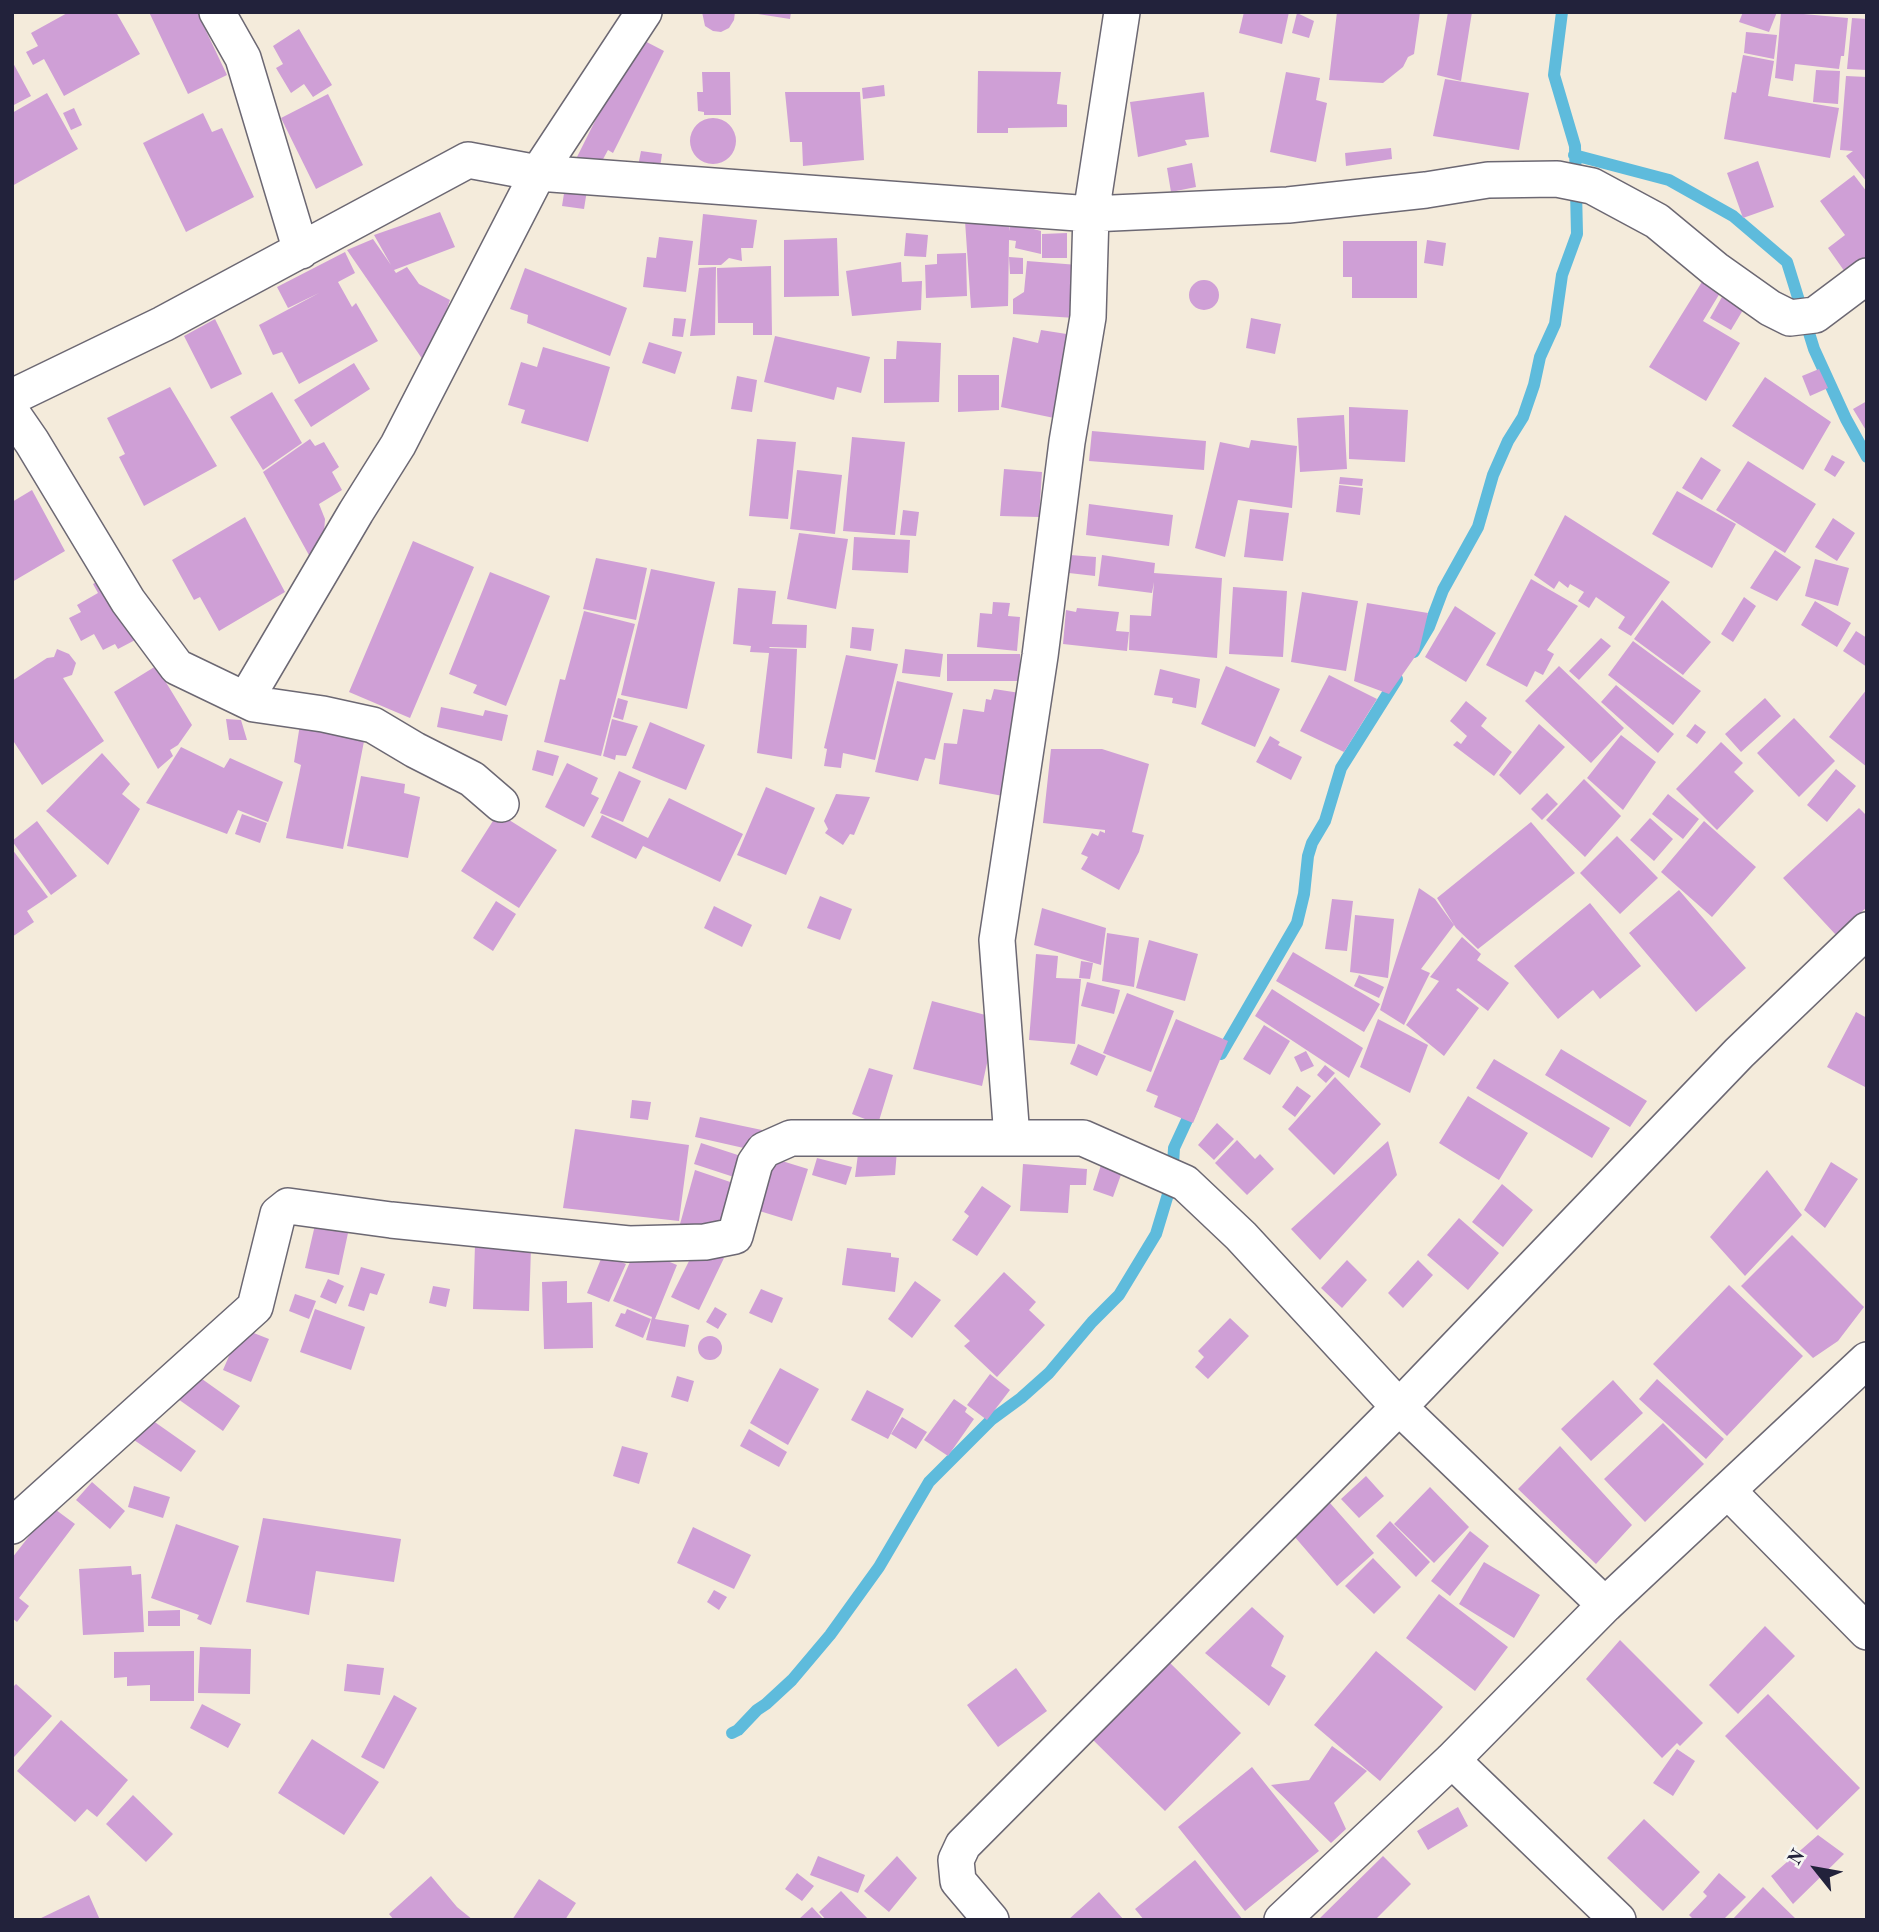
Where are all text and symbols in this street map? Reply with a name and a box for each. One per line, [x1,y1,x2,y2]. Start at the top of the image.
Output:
north arrow [1781,1834,1851,1904]
text: N [1786,1847,1809,1869]

